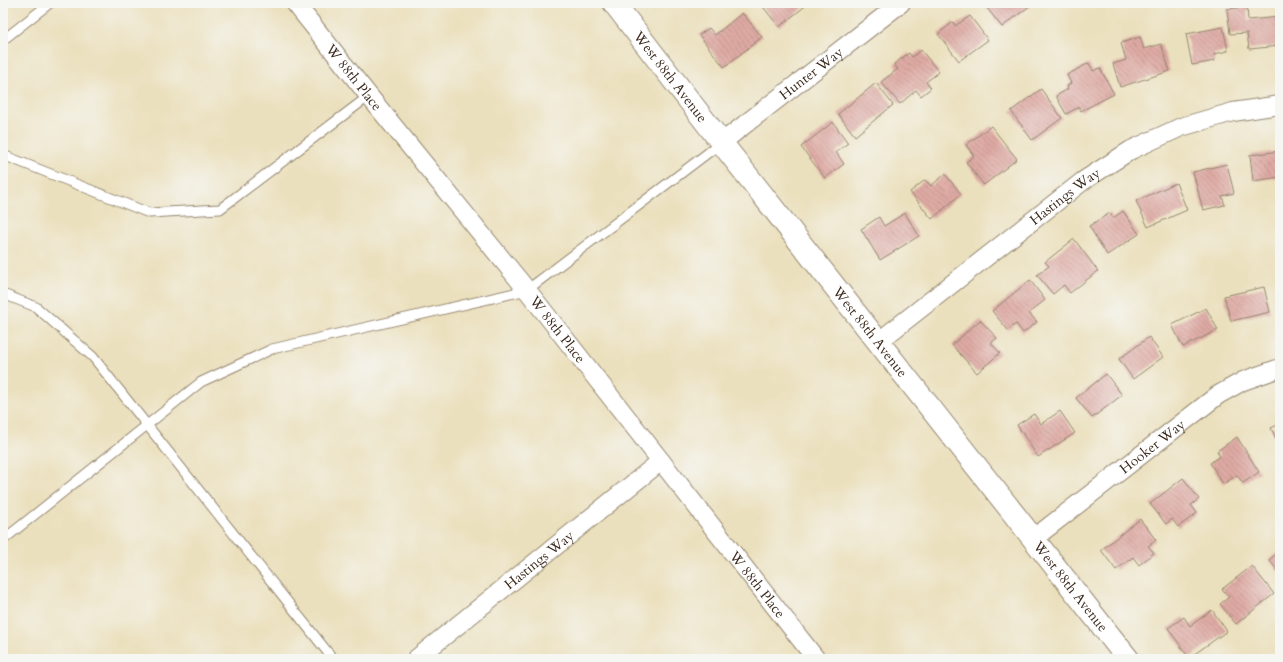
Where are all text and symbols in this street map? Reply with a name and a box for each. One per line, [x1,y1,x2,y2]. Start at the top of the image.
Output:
street label: West 88th Avenue [629,27,712,127]
street label: W 88th Place [321,40,386,115]
street label: Hunter Way [775,42,848,104]
street label: Hastings Way [1026,163,1104,229]
street label: West 88th Avenue [828,282,912,381]
street label: W 88th Place [525,291,590,367]
street label: Hooker Way [1116,415,1190,478]
street label: Hastings Way [501,526,578,594]
street label: West 88th Avenue [1028,537,1112,636]
street label: W 88th Place [724,547,789,622]

